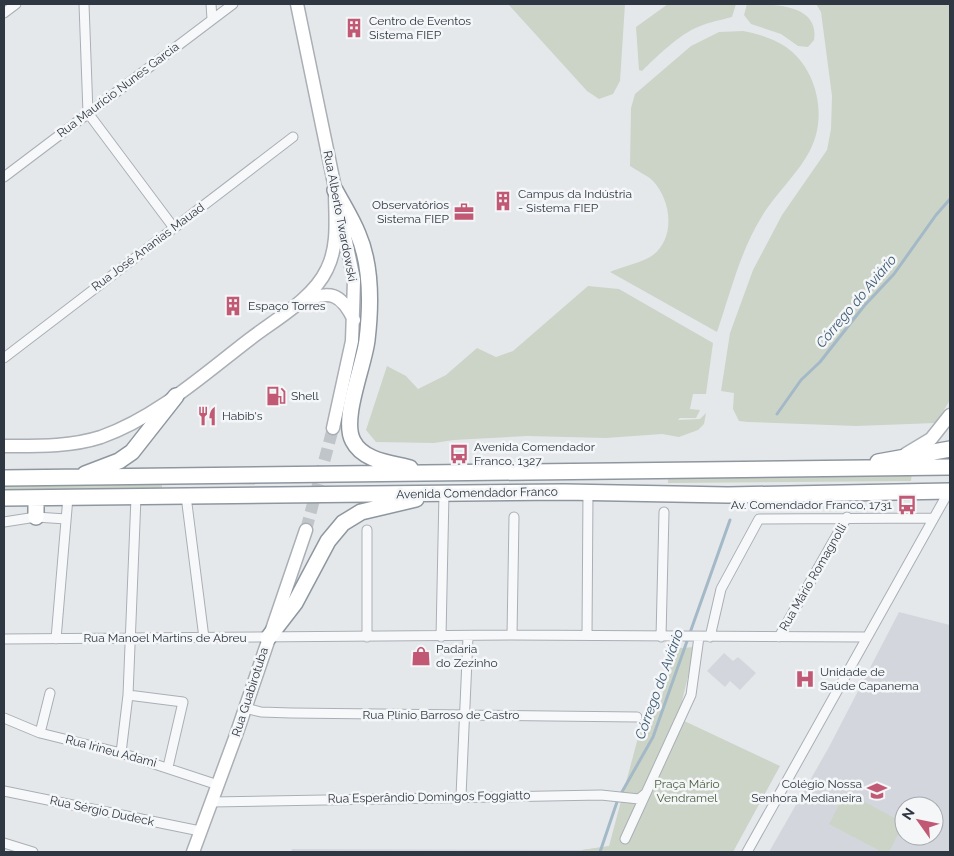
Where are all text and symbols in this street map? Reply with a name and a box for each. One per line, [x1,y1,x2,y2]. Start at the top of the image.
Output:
place label: Centro de Eventos Sistema FIEP [369,14,471,42]
building icon: Centro de Eventos Sistema FIEP [343,17,365,39]
street label: Rua Maurício Nunes Garcia [54,40,182,140]
street label: Rua Alberto Twardowski [320,149,360,283]
place label: Campus da Indústria - Sistema FIEP [518,187,632,215]
building icon: Campus da Indústria - Sistema FIEP [492,190,514,212]
place label: Observatórios Sistema FIEP [372,198,450,226]
street label: Rua José Ananias Mauad [89,200,207,294]
office icon: Observatórios Sistema FIEP [453,201,475,223]
water label: Córrego do Aviário [813,251,899,351]
building icon: Espaço Torres [222,295,244,317]
place label: Espaço Torres [248,299,326,313]
fuel station icon: Shell [265,385,287,407]
place label: Shell [291,389,320,403]
restaurant icon: Habib's [196,405,218,427]
place label: Habib's [222,409,263,423]
place label: Avenida Comendador Franco, 1327 [474,440,596,468]
bus stop icon: Avenida Comendador Franco, 1327 [448,443,470,465]
street label: Avenida Comendador Franco [396,485,558,501]
bus stop icon: Av. Comendador Franco, 1731 [896,494,918,516]
place label: Av. Comendador Franco, 1731 [731,498,892,512]
street label: Rua Mário Romagnolli [777,521,849,633]
water label: Córrego do Aviário [632,627,686,741]
street label: Rua Manoel Martins de Abreu [83,631,247,645]
place label: Padaria do Zezinho [436,642,498,670]
shop icon: Padaria do Zezinho [410,645,432,667]
street label: Rua Guabirotuba [229,646,271,738]
place label: Unidade de Saúde Capanema [820,665,919,693]
hospital icon: Unidade de Saúde Capanema [794,668,816,690]
street label: Rua Plínio Barroso de Castro [363,708,519,722]
street label: Rua Irineu Adami [64,732,158,770]
park label: Praça Mário Vendramel [654,777,720,805]
place label: Colégio Nossa Senhora Medianeira [751,777,862,805]
school or university icon: Colégio Nossa Senhora Medianeira [866,780,888,802]
street label: Rua Esperândio Domingos Foggiatto [328,788,530,806]
street label: Rua Sérgio Dudeck [49,793,156,829]
north arrow [894,796,944,846]
text: N [898,805,918,823]

